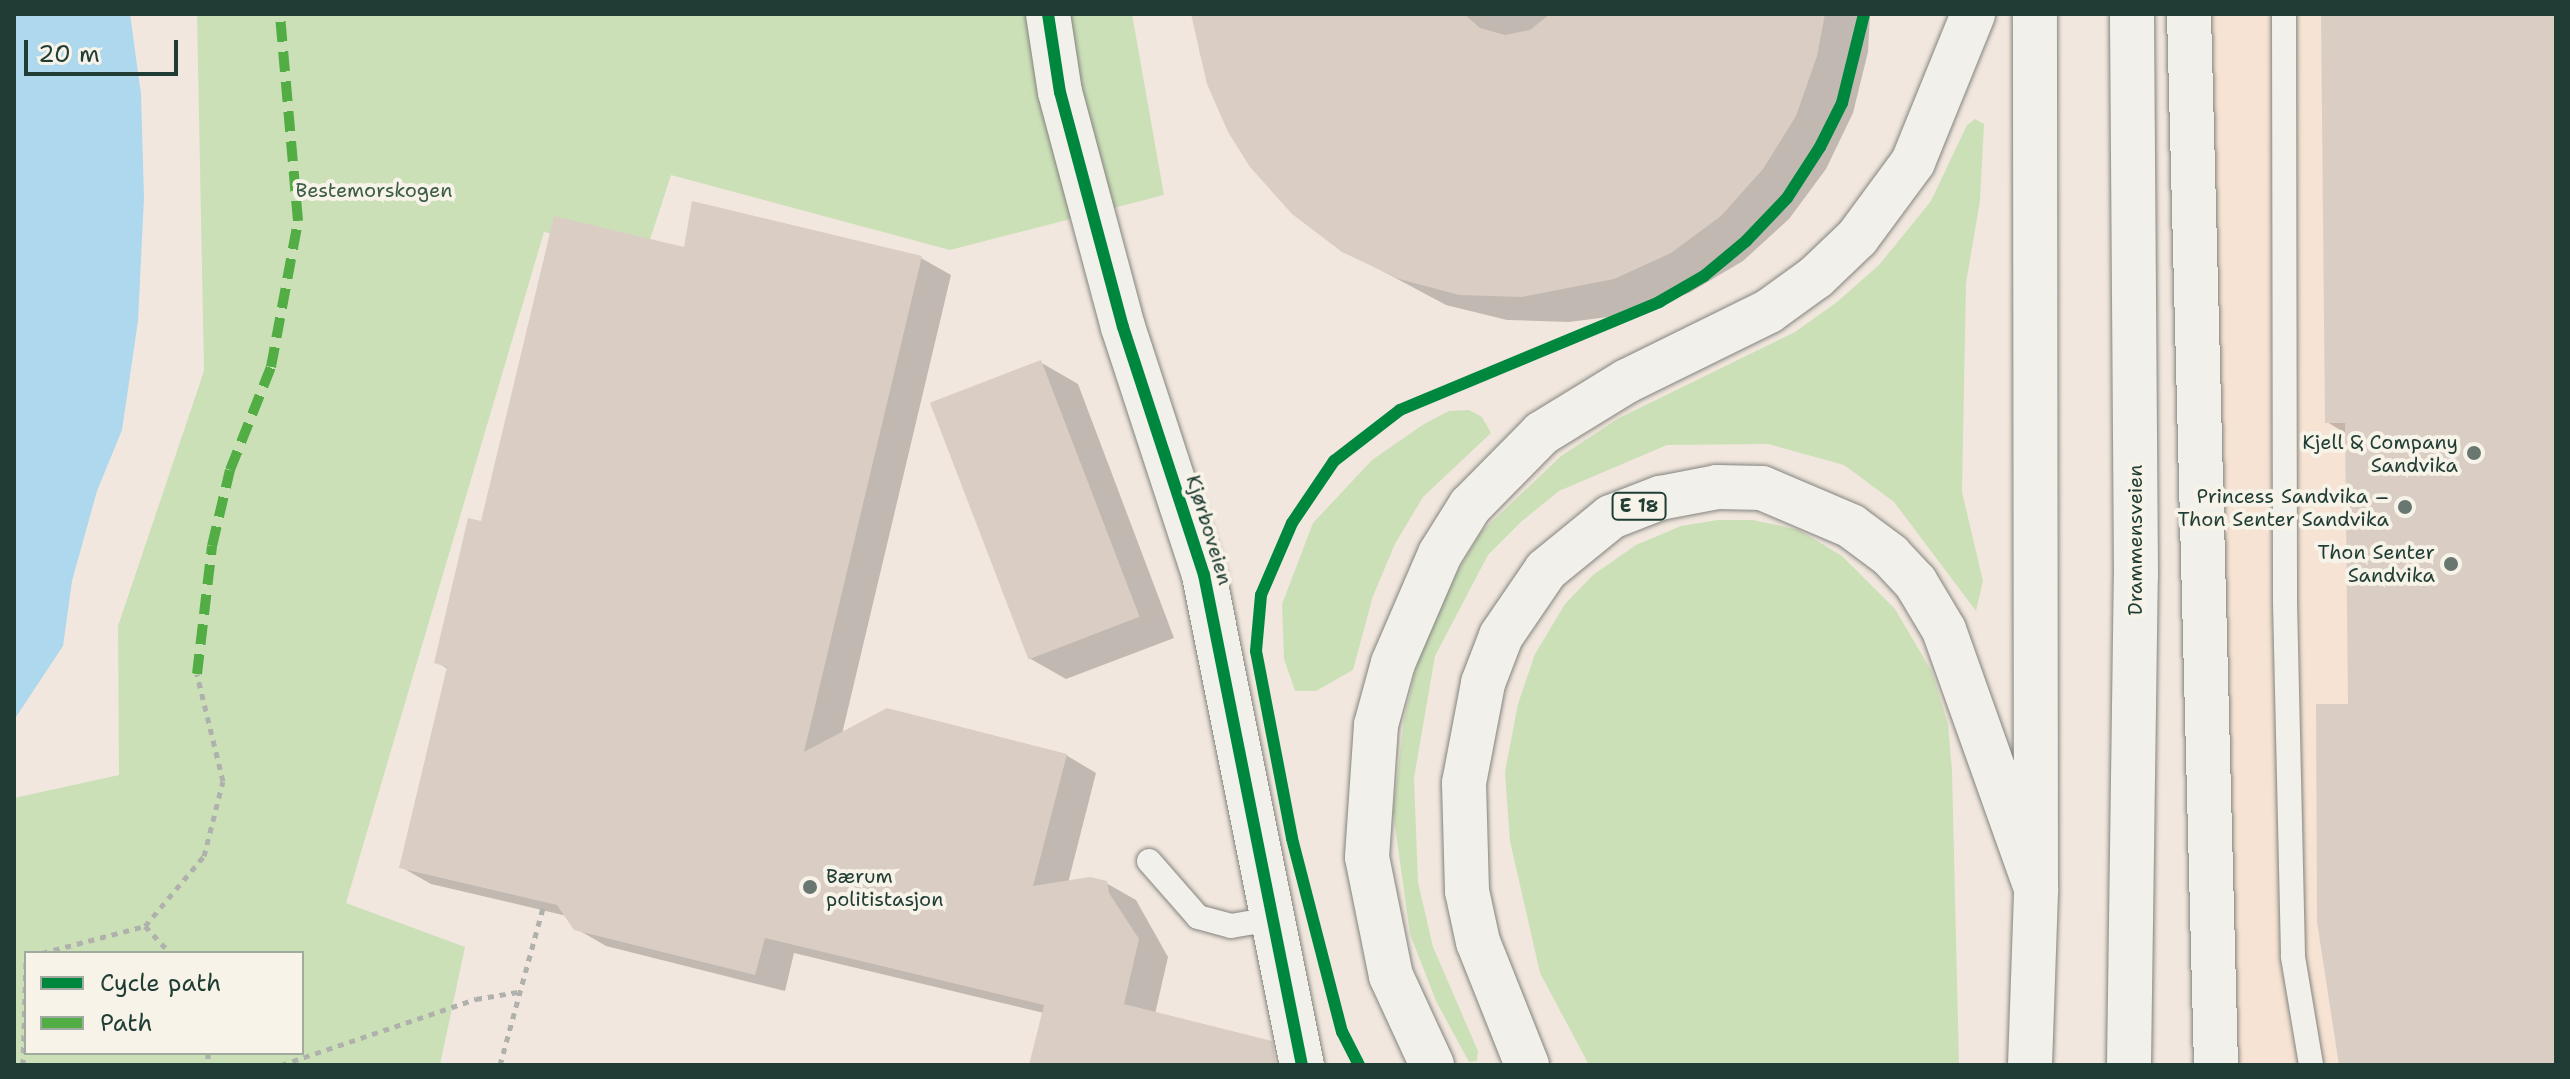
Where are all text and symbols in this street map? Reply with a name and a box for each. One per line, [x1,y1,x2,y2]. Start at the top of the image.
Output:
scale bar [28,24,182,74]
text: 20 m [38,38,100,70]
park label: Bestemorskogen [296,178,452,202]
place label: Kjell & Company Sandvika [2302,430,2458,477]
marker: Kjell & Company Sandvika [2465,444,2483,462]
street label: Drammensveien [2123,465,2147,615]
street label: Kjørboveien [1181,472,1237,588]
place label: Princess Sandvika – Thon Senter Sandvika [2178,484,2389,531]
road number: E 18 [1611,492,1667,520]
marker: Princess Sandvika – Thon Senter Sandvika [2396,498,2414,516]
place label: Thon Senter Sandvika [2318,540,2435,587]
marker: Thon Senter Sandvika [2442,555,2460,573]
place label: Bærum politistasjon [826,864,943,911]
marker: Bærum politistasjon [801,878,819,896]
legend [24,951,304,1055]
text: Cycle path [100,967,221,999]
text: Path [100,1007,152,1039]

